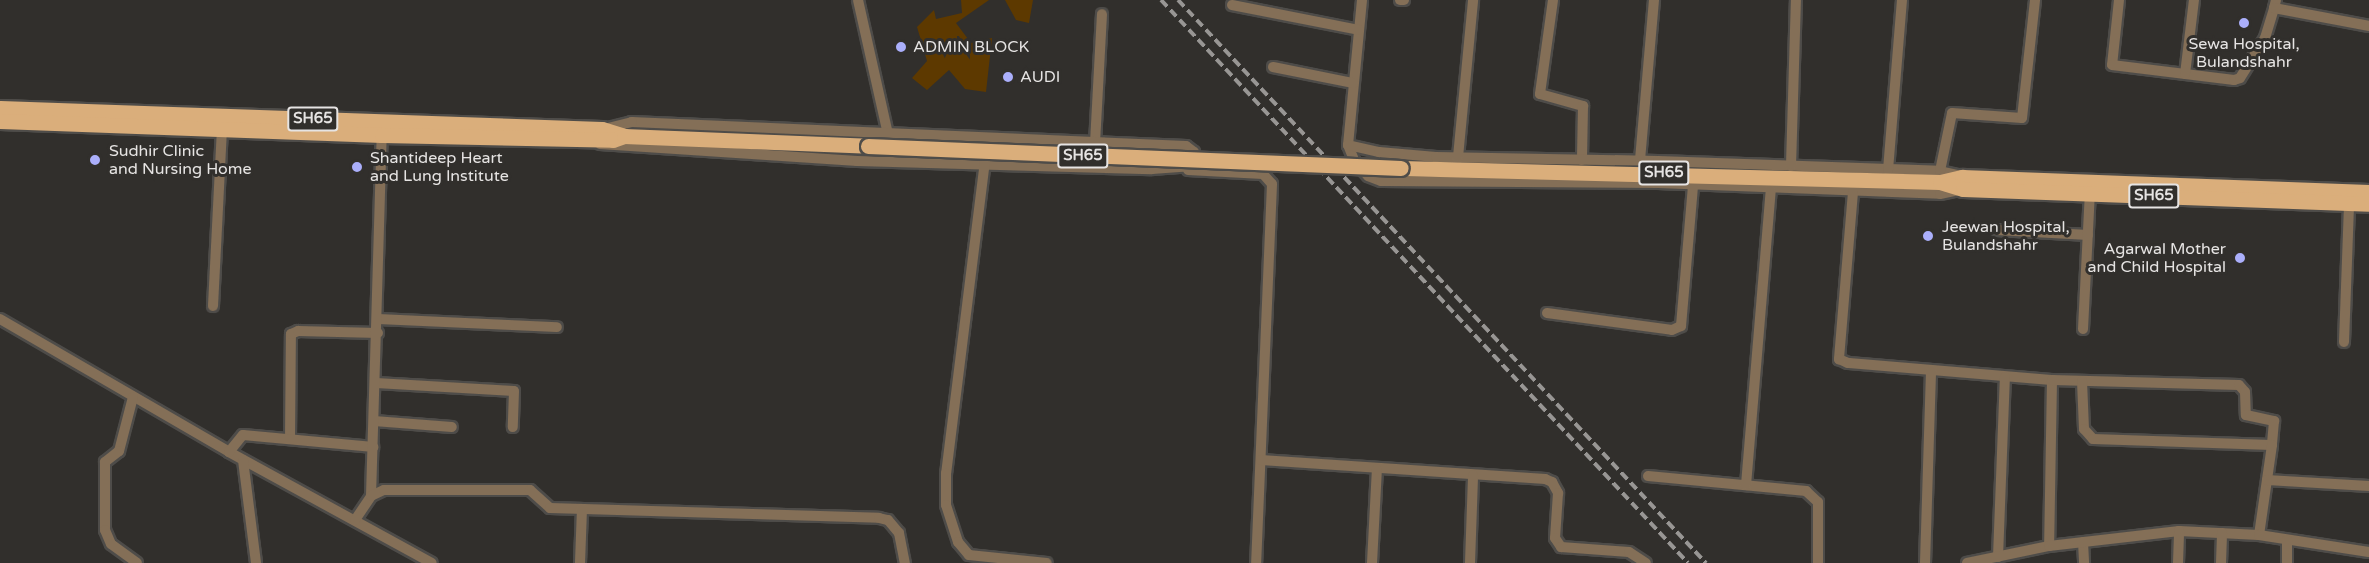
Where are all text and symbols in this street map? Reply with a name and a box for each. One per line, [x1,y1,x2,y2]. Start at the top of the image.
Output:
marker: Sewa Hospital, Bulandshahr [2235,14,2253,32]
place label: Sewa Hospital, Bulandshahr [2188,34,2300,72]
place label: ADMIN BLOCK [913,37,1029,57]
marker: ADMIN BLOCK [894,40,908,54]
place label: AUDI [1020,67,1060,87]
marker: AUDI [1001,70,1015,84]
road number: SH65 [286,107,340,131]
place label: Sudhir Clinic and Nursing Home [109,141,251,179]
road number: SH65 [1056,144,1110,168]
place label: Shantideep Heart and Lung Institute [370,148,509,186]
marker: Sudhir Clinic and Nursing Home [86,151,104,169]
marker: Shantideep Heart and Lung Institute [348,158,366,176]
road number: SH65 [1637,161,1691,185]
road number: SH65 [2127,184,2181,208]
place label: Jeewan Hospital, Bulandshahr [1942,217,2070,255]
marker: Jeewan Hospital, Bulandshahr [1919,227,1937,245]
place label: Agarwal Mother and Child Hospital [2087,239,2226,277]
marker: Agarwal Mother and Child Hospital [2231,249,2249,267]

